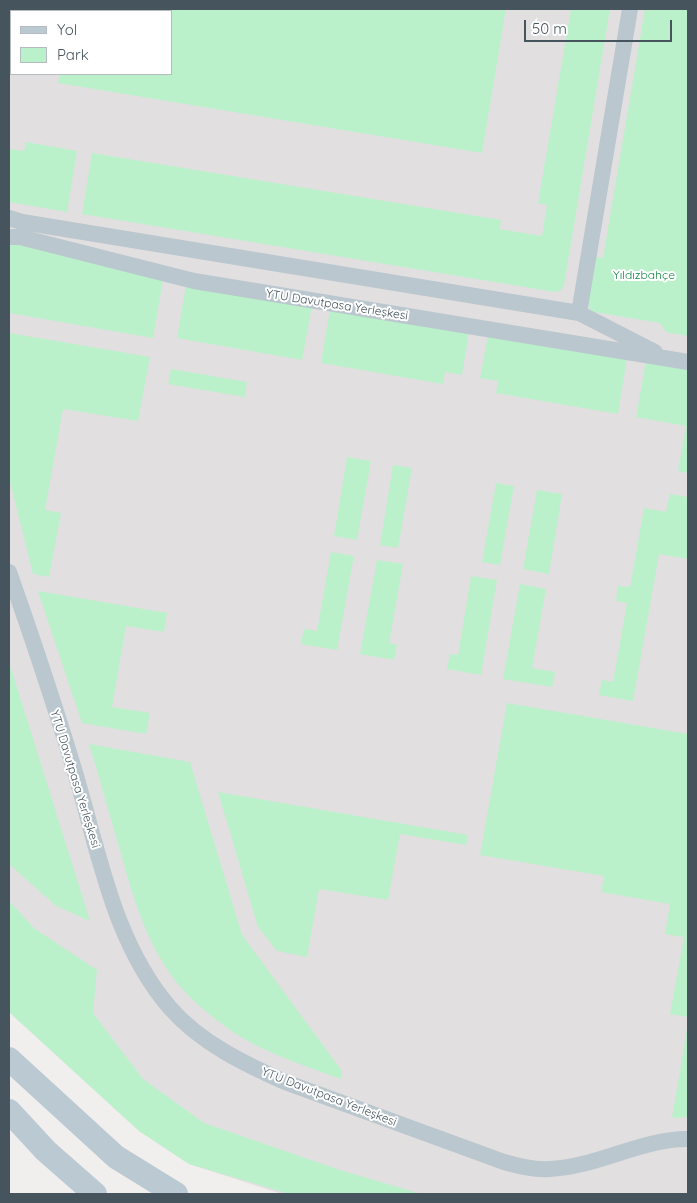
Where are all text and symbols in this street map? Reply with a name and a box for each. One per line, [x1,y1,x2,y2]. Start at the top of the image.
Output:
legend [10,10,172,75]
scale bar [527,10,674,42]
text: 50 m [532,19,567,38]
text: Yol [57,20,77,39]
text: Park [57,45,89,64]
park label: Yıldızbahçe [613,268,675,282]
street label: YTU Davutpasa Yerleşkesi [265,287,409,323]
street label: YTU Davutpasa Yerleşkesi [47,708,103,850]
street label: YTU Davutpasa Yerleşkesi [259,1065,399,1129]

